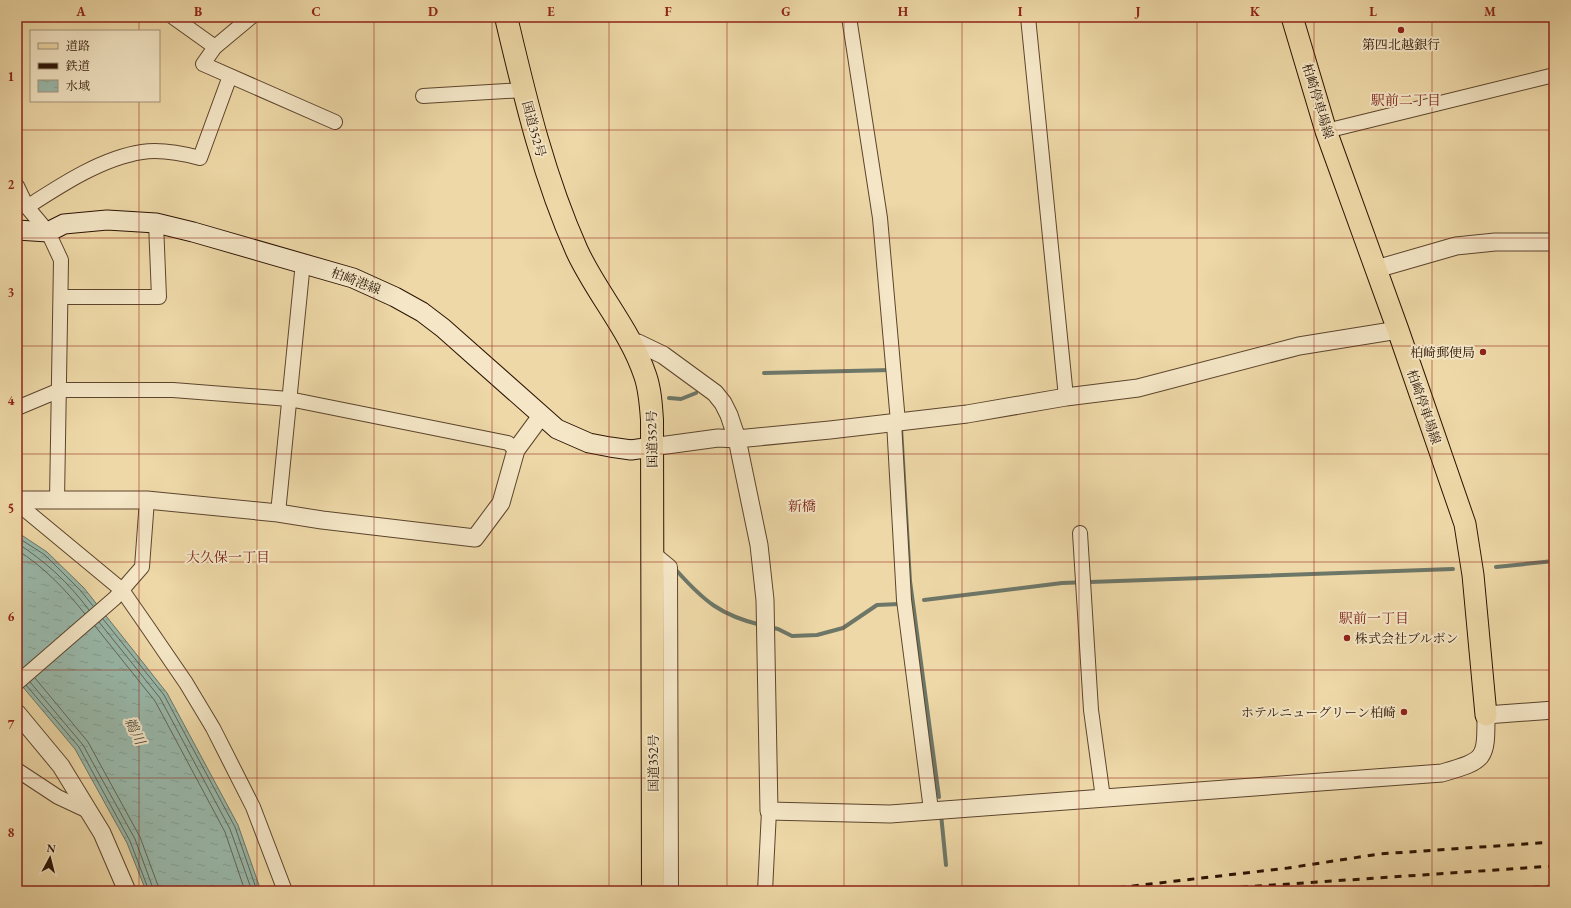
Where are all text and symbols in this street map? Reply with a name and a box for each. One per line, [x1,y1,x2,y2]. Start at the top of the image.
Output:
text: A [75,3,86,20]
text: B [194,3,202,20]
text: C [311,3,321,20]
text: D [428,3,438,20]
text: E [547,3,555,20]
text: F [664,3,672,20]
text: G [781,3,791,20]
text: H [898,3,909,20]
text: I [1018,3,1023,20]
text: J [1134,3,1141,20]
text: K [1250,3,1261,20]
text: L [1369,3,1377,20]
text: M [1484,3,1496,20]
marker: 第四北越銀行 [1396,25,1406,35]
legend [30,30,160,102]
place label: 第四北越銀行 [1362,36,1440,53]
text: 道路 [66,38,90,54]
text: 鉄道 [65,58,90,74]
street label: 柏崎停車場線 [1298,61,1338,141]
text: 1 [8,68,15,85]
text: 水域 [66,78,90,94]
district label: 駅前二丁目 [1371,91,1441,109]
street label: 国道352号 [518,99,550,159]
text: 2 [8,176,15,193]
street label: 柏崎港線 [329,264,383,298]
text: 3 [8,284,15,301]
place label: 柏崎郵便局 [1410,344,1475,361]
marker: 柏崎郵便局 [1478,347,1488,357]
street label: 柏崎停車場線 [1403,367,1445,447]
text: 4 [8,392,15,409]
street label: 国道352号 [643,410,661,468]
district label: 新橋 [788,497,816,515]
text: 5 [8,500,14,517]
district label: 大久保一丁目 [186,548,270,566]
text: 6 [8,608,15,625]
district label: 駅前一丁目 [1339,609,1409,627]
place label: 株式会社ブルボン [1355,630,1458,647]
marker: 株式会社ブルボン [1342,633,1352,643]
place label: ホテルニューグリーン柏崎 [1241,704,1396,721]
marker: ホテルニューグリーン柏崎 [1399,707,1409,717]
water label: 鵜川 [121,714,150,749]
text: 7 [8,716,15,733]
street label: 国道352号 [645,734,662,792]
text: 8 [8,824,15,841]
north arrow [30,838,70,878]
text: N [46,841,57,856]

